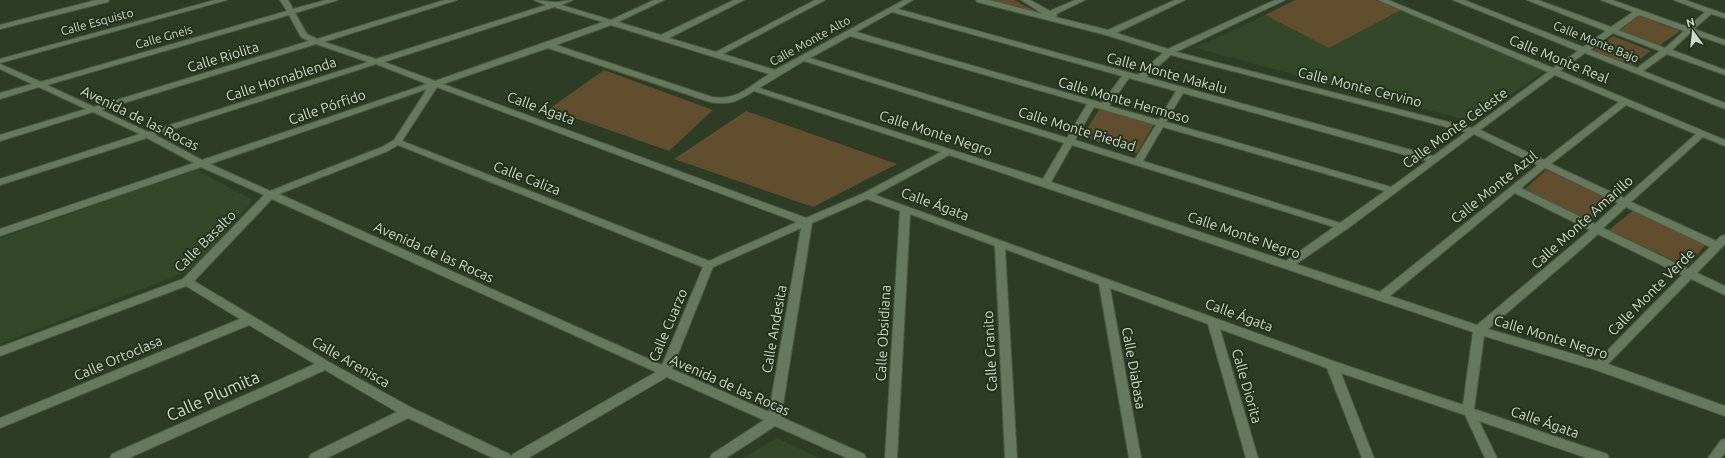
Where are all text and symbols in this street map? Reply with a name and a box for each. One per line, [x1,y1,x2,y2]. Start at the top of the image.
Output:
street label: Calle Esquisto [59,6,135,37]
north arrow [1673,12,1713,52]
street label: Calle Monte Alto [767,13,852,68]
text: N [1685,15,1696,29]
street label: Calle Monte Bajo [1551,18,1641,65]
street label: Calle Gneis [134,22,194,51]
street label: Calle Monte Real [1507,32,1611,86]
street label: Calle Riolita [185,39,261,75]
street label: Calle Monte Makalu [1105,49,1229,97]
street label: Calle Hornablenda [224,54,338,104]
street label: Calle Monte Cervino [1296,64,1424,110]
street label: Calle Monte Hermoso [1056,74,1192,126]
street label: Avenida de las Rocas [78,82,202,154]
street label: Calle Monte Celeste [1399,85,1511,171]
street label: Calle Pórfido [286,86,368,128]
street label: Calle Ágata [505,87,577,128]
street label: Calle Monte Piedad [1016,104,1138,154]
street label: Calle Monte Negro [877,107,995,159]
street label: Calle Monte Azul [1448,147,1541,227]
street label: Calle Caliza [491,158,563,198]
street label: Calle Monte Amarillo [1528,172,1636,272]
street label: Calle Ágata [899,183,971,224]
street label: Calle Basalto [171,207,239,275]
street label: Calle Monte Negro [1186,208,1302,262]
street label: Avenida de las Rocas [372,218,496,286]
street label: Calle Monte Verde [1604,245,1698,339]
street label: Calle Andesita [758,284,790,374]
street label: Calle Obsidiana [872,284,894,382]
street label: Calle Cuarzo [645,286,691,364]
street label: Calle Ágata [1203,294,1275,335]
street label: Calle Granito [980,310,1000,392]
street label: Calle Monte Negro [1492,312,1610,362]
street label: Calle Diabasa [1119,326,1149,410]
street label: Calle Ortoclasa [71,332,165,384]
street label: Calle Arenisca [309,333,393,391]
street label: Calle Diorita [1229,347,1265,425]
street label: Avenida de las Rocas [668,351,792,419]
street label: Calle Plumita [163,367,262,425]
street label: Calle Ágata [1509,402,1582,441]

